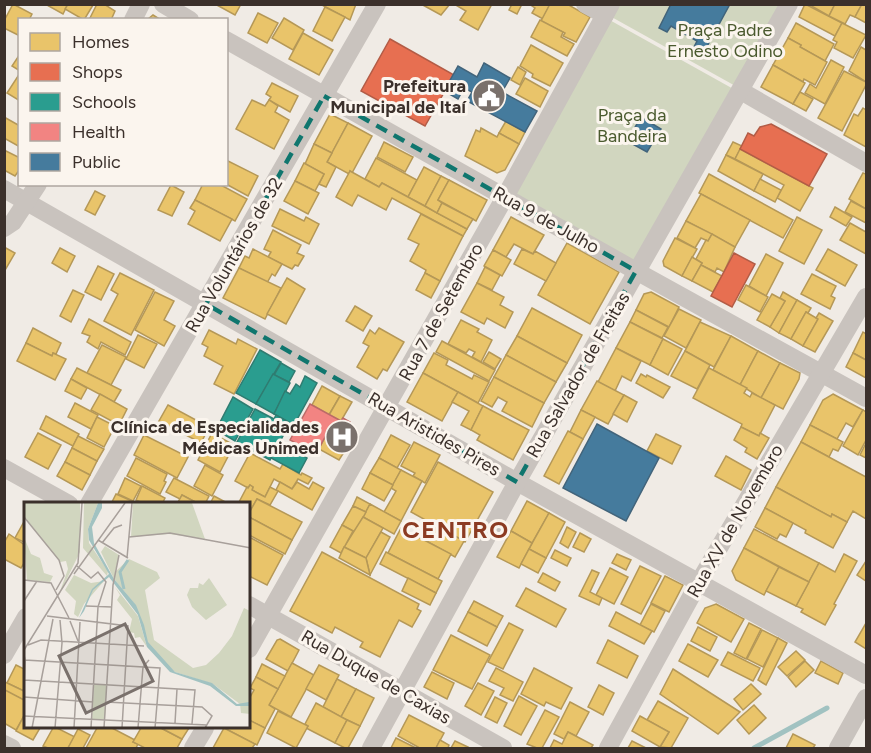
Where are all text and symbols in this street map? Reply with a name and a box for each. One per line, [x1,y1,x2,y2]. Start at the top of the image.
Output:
legend [18,18,228,186]
park label: Praça Padre Ernesto Odino [667,19,783,62]
text: Homes [72,31,130,53]
text: Shops [72,61,123,83]
place label: Prefeitura Municipal de Itaí [330,75,467,118]
public building icon: Prefeitura Municipal de Itaí [471,78,507,114]
text: Schools [72,91,136,113]
park label: Praça da Bandeira [597,104,667,147]
text: Health [72,121,125,143]
text: Public [72,151,121,173]
street label: Rua Voluntários de 32 [181,174,287,336]
street label: Rua 9 de Julho [489,182,603,258]
street label: Rua 7 de Setembro [394,239,488,385]
street label: Rua Salvador de Freitas [522,288,634,462]
street label: Rua Aristides Pires [364,387,504,481]
place label: Clínica de Especialidades Médicas Unimed [111,416,320,459]
hospital icon: Clínica de Especialidades Médicas Unimed [324,419,360,455]
street label: Rua XV de Novembro [682,440,788,602]
inset map [24,502,250,729]
district label: CENTRO [402,515,510,544]
street label: Rua Duque de Caxias [297,625,455,729]

